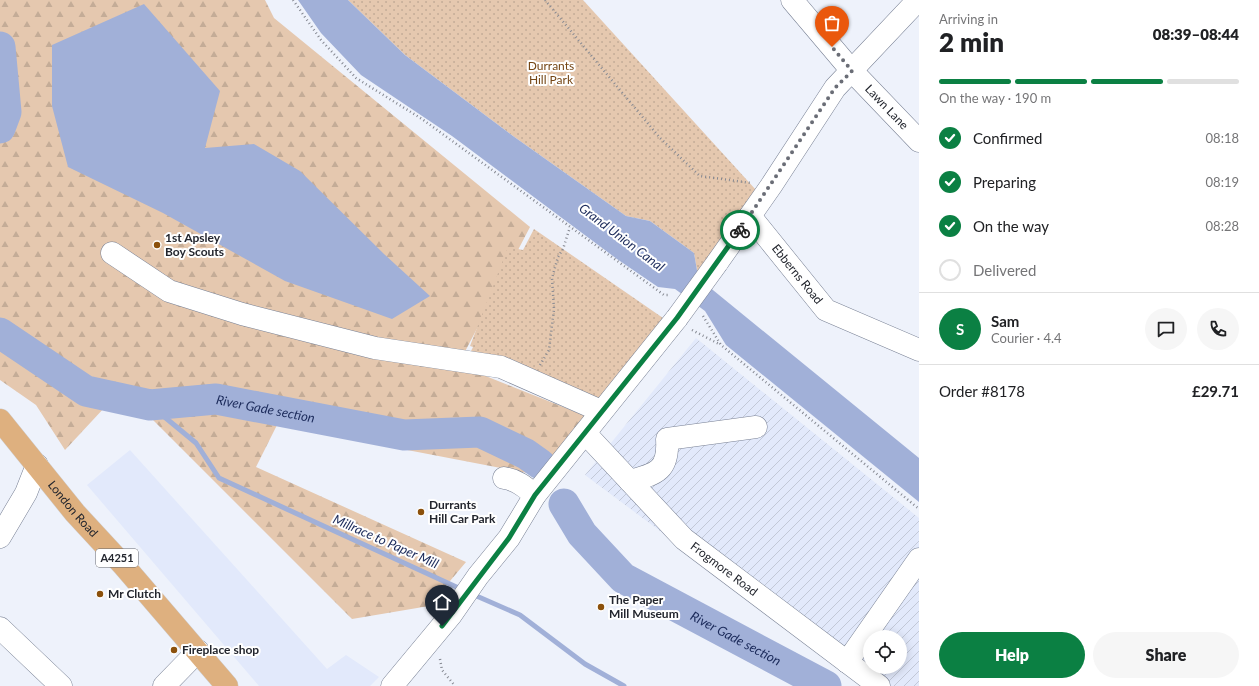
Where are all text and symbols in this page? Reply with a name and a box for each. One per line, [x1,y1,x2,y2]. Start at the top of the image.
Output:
pin [815,6,849,47]
text: Arriving in [939,11,998,27]
icon: bag [821,12,843,34]
text: 08:39–08:44 [1153,25,1239,43]
text: 2 min [939,26,1004,58]
park label: Durrants Hill Park [528,58,574,87]
street label: Lawn Lane [862,81,912,132]
text: On the way · 190 m [939,90,1051,106]
icon: check [939,127,961,149]
text: Confirmed [973,129,1042,147]
text: 08:18 [1206,130,1239,146]
icon: check [939,171,961,193]
text: Preparing [973,173,1036,191]
text: 08:19 [1206,174,1239,190]
water label: Grand Union Canal [576,200,668,274]
courier [720,210,760,250]
icon: check [939,215,961,237]
text: On the way [973,217,1049,235]
text: 08:28 [1206,218,1239,234]
icon: bike [729,219,751,241]
place label: 1st Apsley Boy Scouts [165,230,224,259]
marker: 1st Apsley Boy Scouts [152,240,162,250]
street label: Ebberns Road [769,241,826,307]
text: Delivered [973,261,1036,279]
button: chat [1145,308,1187,350]
button: phone [1197,308,1239,350]
text: Sam [991,312,1019,330]
text: S [956,320,964,338]
text: Courier · 4.4 [991,330,1062,346]
text: Order #8178 [939,382,1025,400]
text: £29.71 [1192,382,1239,400]
water label: River Gade section [215,391,316,426]
street label: London Road [45,478,101,540]
place label: Durrants Hill Car Park [429,497,496,526]
marker: Durrants Hill Car Park [416,507,426,517]
water label: Millrace to Paper Mill [331,511,441,571]
street label: Frogmore Road [688,539,761,599]
road number: A4251 [96,549,138,567]
pin [425,585,459,626]
place label: Mr Clutch [108,586,161,601]
marker: Mr Clutch [95,589,105,599]
icon: home [431,591,453,613]
place label: The Paper Mill Museum [609,592,679,621]
marker: The Paper Mill Museum [596,602,606,612]
water label: River Gade section [688,607,784,669]
map controls [863,630,907,674]
button: locate [863,630,907,674]
button: Help [939,632,1085,678]
button: Share [1093,632,1239,678]
place label: Fireplace shop [182,642,259,657]
marker: Fireplace shop [169,645,179,655]

